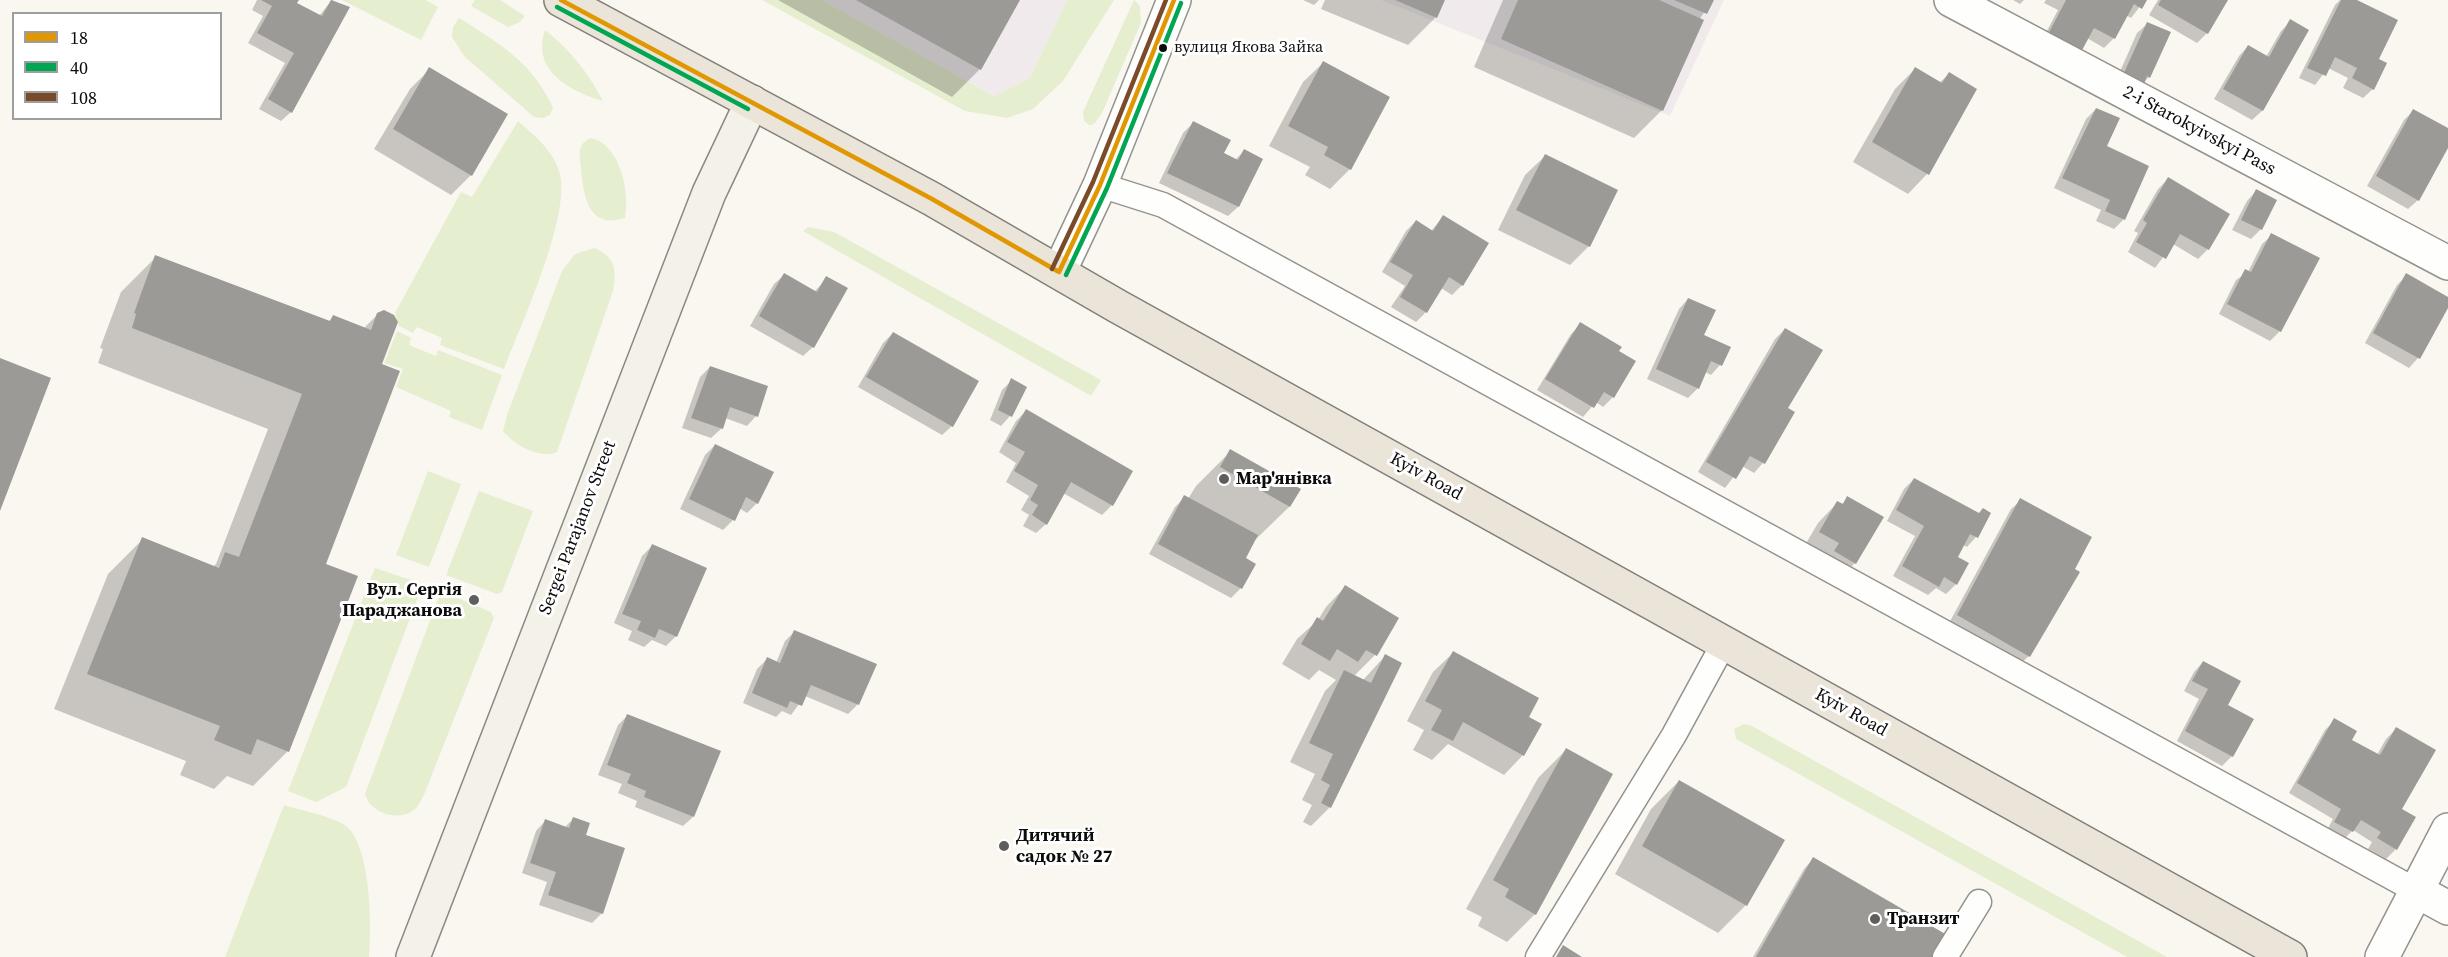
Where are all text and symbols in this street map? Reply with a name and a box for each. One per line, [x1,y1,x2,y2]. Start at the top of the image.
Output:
legend [12,12,222,120]
text: 18 [70,25,88,50]
place label: вулиця Якова Зайка [1174,38,1323,58]
marker: вулиця Якова Зайка [1157,42,1169,54]
text: 40 [70,55,88,80]
street label: 2-i Starokyivskyi Pass [2119,82,2279,180]
text: 108 [70,85,97,110]
street label: Sergei Parajanov Street [535,438,621,618]
street label: Kyiv Road [1386,448,1466,506]
place label: Мар'янівка [1236,468,1332,490]
marker: Мар'янівка [1217,472,1231,486]
place label: Вул. Сергія Параджанова [342,579,462,622]
marker: Вул. Сергія Параджанова [467,593,481,607]
street label: Kyiv Road [1811,684,1891,742]
place label: Дитячий садок № 27 [1016,825,1112,868]
marker: Дитячий садок № 27 [997,839,1011,853]
place label: Транзит [1887,908,1960,930]
marker: Транзит [1868,912,1882,926]

